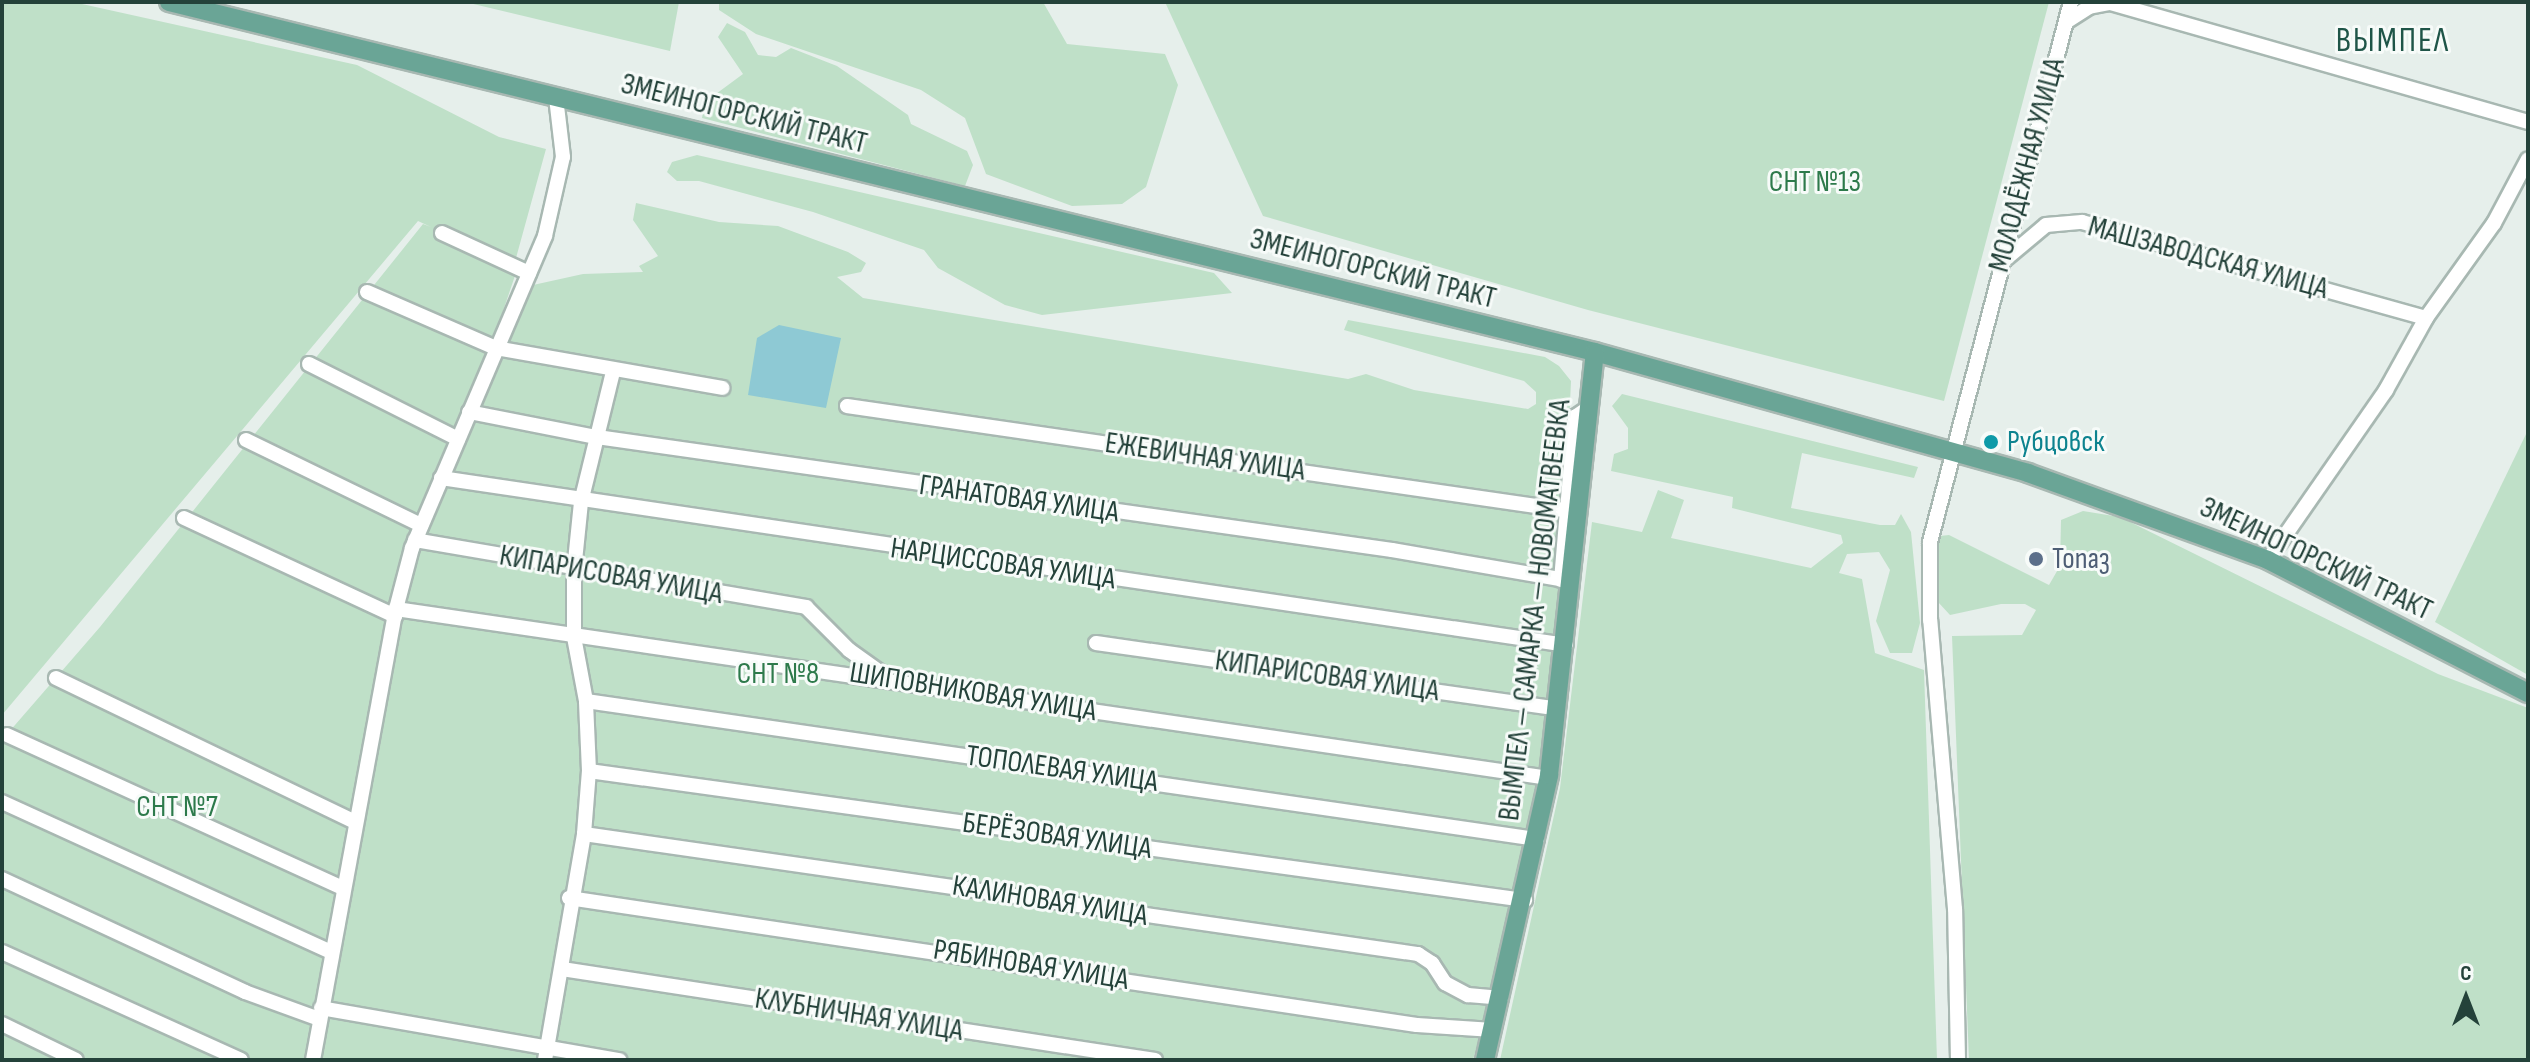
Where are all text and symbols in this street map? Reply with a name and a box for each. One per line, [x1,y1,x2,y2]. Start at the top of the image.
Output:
district label: ВЫМПЕЛ [2336,21,2450,61]
street label: МОЛОДЁЖНАЯ УЛИЦА [1981,54,2073,276]
street label: ЗМЕИНОГОРСКИЙ ТРАКТ [617,66,871,162]
park label: СНТ №13 [1769,164,1861,200]
street label: МАШЗАВОДСКАЯ УЛИЦА [2084,209,2332,307]
street label: ЗМЕИНОГОРСКИЙ ТРАКТ [1246,221,1500,317]
street label: ВЫМПЕЛ — САМАРКА — НОВОМАТВЕЕВКА [1491,397,1579,823]
place label: Рубцовск [2007,424,2105,460]
street label: ЕЖЕВИЧНАЯ УЛИЦА [1103,425,1307,489]
marker: Рубцовск [1982,433,2000,451]
street label: ГРАНАТОВАЯ УЛИЦА [917,467,1121,531]
street label: ЗМЕИНОГОРСКИЙ ТРАКТ [2194,489,2438,629]
street label: НАРЦИССОВАЯ УЛИЦА [888,530,1118,598]
street label: КИПАРИСОВАЯ УЛИЦА [497,538,725,612]
place label: Топаз [2052,541,2110,577]
marker: Топаз [2027,550,2045,568]
street label: КИПАРИСОВАЯ УЛИЦА [1213,642,1441,710]
street label: ШИПОВНИКОВАЯ УЛИЦА [847,655,1099,729]
park label: СНТ №8 [737,656,819,692]
street label: ТОПОЛЕВАЯ УЛИЦА [964,738,1160,800]
park label: СНТ №7 [136,789,218,825]
street label: БЕРЁЗОВАЯ УЛИЦА [960,805,1154,867]
street label: КАЛИНОВАЯ УЛИЦА [950,868,1150,934]
street label: РЯБИНОВАЯ УЛИЦА [931,932,1131,998]
north arrow [2426,958,2506,1038]
text: С [2460,960,2472,987]
street label: КЛУБНИЧНАЯ УЛИЦА [752,981,966,1049]

